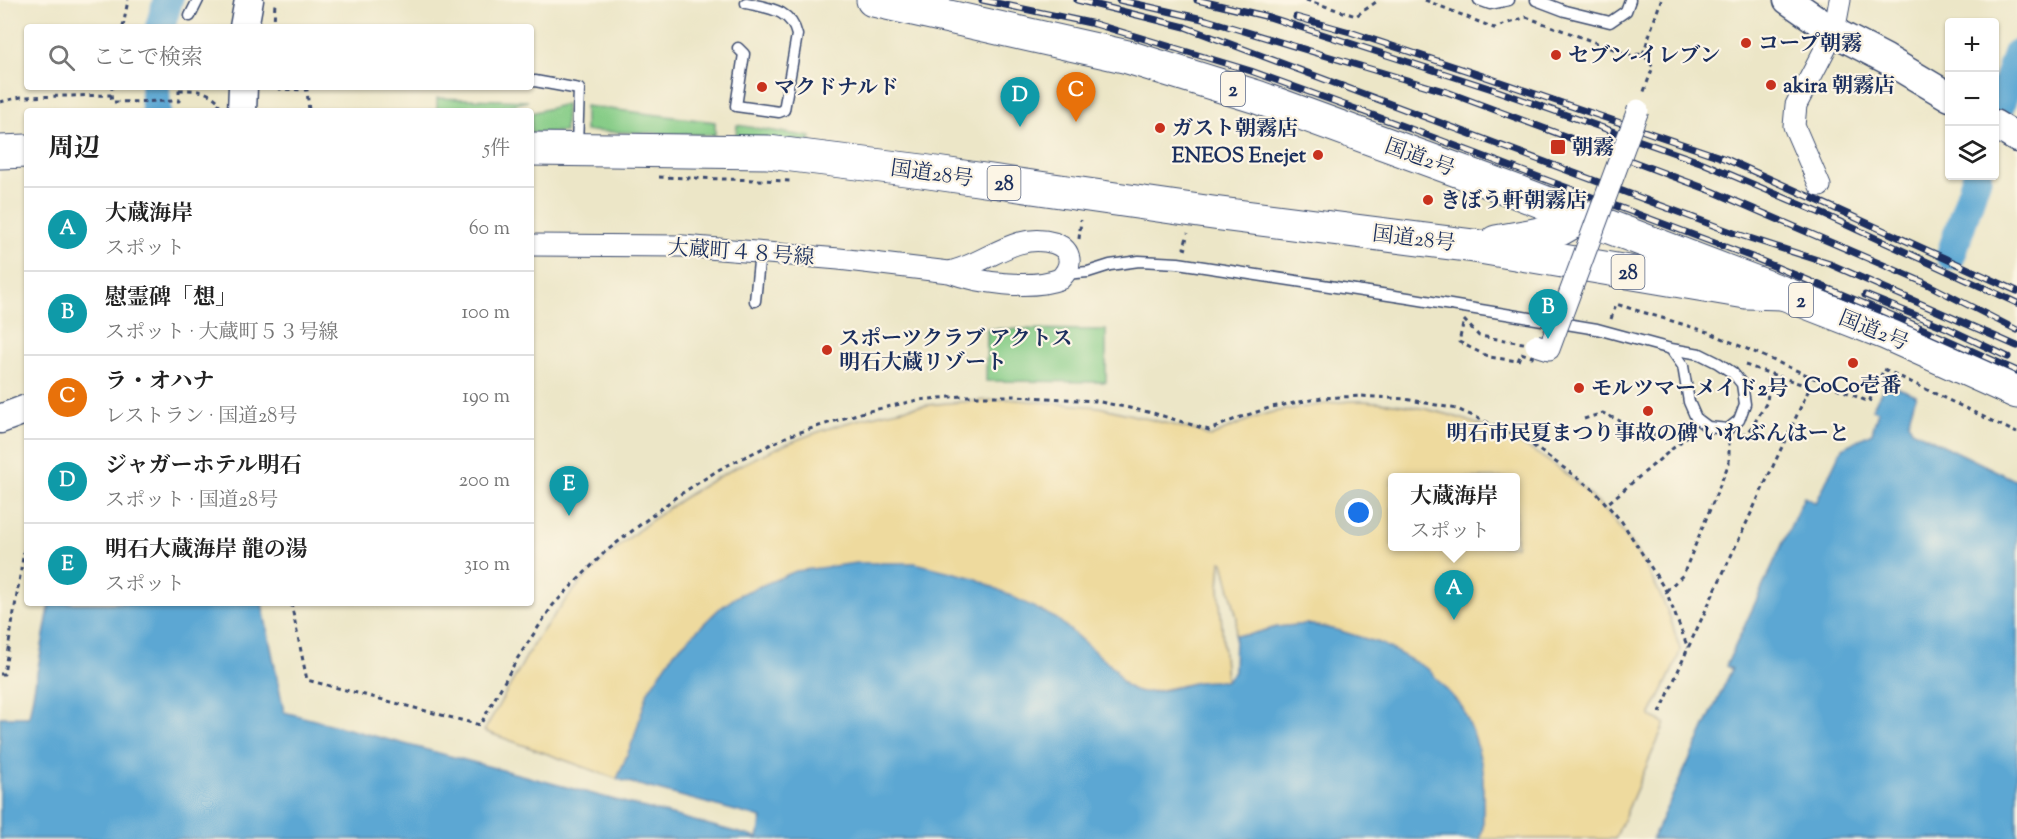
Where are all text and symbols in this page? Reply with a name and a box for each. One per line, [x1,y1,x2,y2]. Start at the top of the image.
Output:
map controls [1945,18,1999,180]
button: + [1945,18,1999,72]
search box [24,24,534,90]
place label: コープ朝霧 [1758,30,1862,60]
marker: コープ朝霧 [1739,36,1753,50]
icon: search [45,41,78,74]
place label: セブン-イレブン [1568,42,1720,72]
text: ここで検索 [93,43,203,75]
marker: セブン-イレブン [1549,48,1563,62]
pin: C [1056,72,1096,122]
road number: 2 [1221,72,1245,106]
place label: akira 朝霧店 [1783,72,1895,102]
button: − [1945,72,1999,126]
place label: マクドナルド [774,74,899,104]
pin: D [1000,78,1040,127]
marker: akira 朝霧店 [1764,78,1778,92]
marker: マクドナルド [755,80,769,94]
place label: ガスト朝霧店 [1172,115,1298,145]
marker: ガスト朝霧店 [1153,121,1167,135]
button: layers [1945,126,1999,180]
text: 周辺 [48,131,100,168]
street label: 国道2号 [1380,132,1459,185]
place label: 朝霧 [1572,134,1614,164]
text: 5件 [483,135,510,164]
marker: 朝霧 [1549,138,1567,156]
place label: ENEOS Enejet [1172,142,1307,172]
marker: ENEOS Enejet [1311,148,1325,162]
street label: 国道28号 [888,154,975,196]
road number: 28 [988,166,1020,200]
place label: きぼう軒朝霧店 [1440,187,1587,217]
marker: きぼう軒朝霧店 [1421,193,1435,207]
text: 大蔵海岸 [105,199,193,231]
text: A [59,215,76,244]
text: 60 m [469,215,510,244]
street label: 国道28号 [1371,220,1457,260]
street label: 大蔵町４８号線 [666,234,815,274]
text: スポット [105,235,185,264]
road number: 28 [1612,255,1644,289]
text: 慰霊碑「想」 [105,283,237,315]
road number: 2 [1789,283,1813,317]
pin: B [1528,290,1568,339]
text: B [61,299,74,328]
text: 100 m [461,299,510,328]
street label: 国道2号 [1834,304,1913,359]
text: スポット · 大蔵町５３号線 [105,319,339,348]
place label: スポーツクラブ アクトス 明石大蔵リゾート [839,325,1073,379]
marker: スポーツクラブ アクトス 明石大蔵リゾート [820,343,834,357]
marker: CoCo壱番 [1846,356,1860,370]
text: ラ・オハナ [105,367,215,399]
place label: CoCo壱番 [1804,372,1902,402]
place label: モルツマーメイド2号 [1591,375,1788,405]
marker: モルツマーメイド2号 [1572,381,1586,395]
text: C [59,383,76,412]
text: 190 m [462,383,510,412]
text: レストラン · 国道28号 [105,403,297,432]
marker: 明石市民夏まつり事故の碑 いれぶんはーと [1641,404,1655,418]
place label: 明石市民夏まつり事故の碑 いれぶんはーと [1446,420,1850,450]
text: ジャガーホテル明石 [105,451,301,483]
pin: E [550,466,588,516]
text: D [60,467,75,496]
text: 200 m [459,467,510,496]
popup [1388,473,1520,551]
text: 大蔵海岸 [1410,482,1498,514]
text: スポット · 国道28号 [105,487,278,516]
your location [1344,498,1373,527]
text: スポット [1410,518,1490,547]
text: 明石大蔵海岸 龍の湯 [105,535,308,567]
text: E [61,551,74,580]
text: 310 m [464,551,510,580]
pin: A [1434,570,1474,620]
text: スポット [105,571,185,600]

